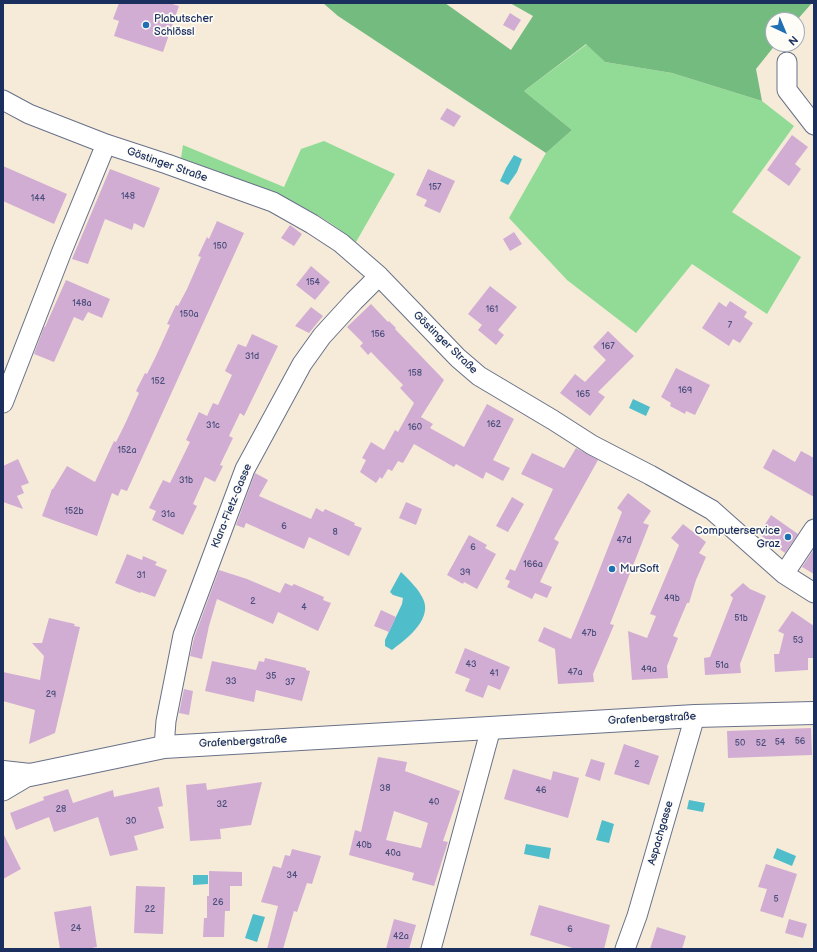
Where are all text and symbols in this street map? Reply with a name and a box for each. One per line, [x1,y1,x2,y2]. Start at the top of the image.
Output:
place label: Plabutscher Schlössl [154,12,213,38]
north arrow [765,12,805,52]
marker: Plabutscher Schlössl [141,20,151,30]
text: N [786,33,800,48]
street label: Göstinger Straße [125,145,209,185]
house number: 157 [428,183,442,193]
house number: 148 [121,192,135,202]
house number: 144 [31,194,45,204]
house number: 150 [213,242,227,252]
house number: 154 [306,278,320,288]
house number: 148a [72,299,92,309]
house number: 161 [486,305,498,315]
street label: Göstinger Straße [410,309,480,377]
house number: 150a [179,310,199,320]
house number: 7 [728,321,732,331]
house number: 156 [371,330,385,340]
house number: 167 [601,342,615,352]
house number: 31d [245,352,259,362]
house number: 158 [408,369,422,379]
house number: 152 [151,377,165,387]
house number: 169 [678,386,692,396]
house number: 165 [576,390,590,400]
house number: 162 [487,420,501,430]
house number: 31c [206,421,220,431]
house number: 160 [408,423,422,433]
house number: 152a [117,446,137,456]
street label: Klara-Fietz-Gasse [209,462,255,550]
house number: 31b [179,476,193,486]
house number: 152b [64,507,84,517]
house number: 31a [161,510,175,520]
house number: 6 [281,522,287,532]
place label: Computerservice Graz [695,524,780,550]
house number: 8 [332,528,338,538]
marker: Computerservice Graz [783,532,793,542]
house number: 47d [616,536,632,546]
house number: 6 [470,543,476,553]
house number: 166a [523,560,543,570]
place label: MurSoft [620,562,659,576]
marker: MurSoft [607,564,617,574]
house number: 39 [460,568,470,578]
house number: 31 [136,571,146,581]
house number: 49b [664,594,680,604]
house number: 2 [250,597,256,607]
house number: 4 [301,603,307,613]
house number: 51b [734,614,748,624]
house number: 47b [582,629,596,639]
house number: 53 [793,636,803,646]
house number: 43 [465,660,477,670]
house number: 51a [715,661,729,671]
house number: 49a [641,665,657,675]
house number: 47a [567,668,583,678]
house number: 41 [490,669,498,679]
house number: 35 [266,672,276,682]
house number: 33 [225,677,237,687]
house number: 37 [285,678,295,688]
house number: 29 [46,690,56,700]
street label: Grafenbergstraße [608,710,696,728]
street label: Grafenbergstraße [199,733,287,751]
house number: 56 [795,737,805,747]
house number: 54 [775,738,785,748]
house number: 50 [735,739,745,749]
house number: 52 [756,739,766,749]
house number: 2 [634,760,640,770]
house number: 38 [380,784,390,794]
house number: 46 [536,786,546,796]
house number: 40 [429,798,439,808]
street label: Aspachgasse [646,799,676,867]
house number: 32 [217,800,227,810]
house number: 28 [56,805,66,815]
house number: 30 [126,817,136,827]
house number: 40b [356,841,372,851]
house number: 40a [385,849,401,859]
house number: 34 [286,871,298,881]
house number: 5 [773,895,779,905]
house number: 26 [213,898,223,908]
house number: 22 [145,905,155,915]
house number: 24 [71,924,81,934]
house number: 6 [567,925,573,935]
house number: 42a [393,932,409,942]

